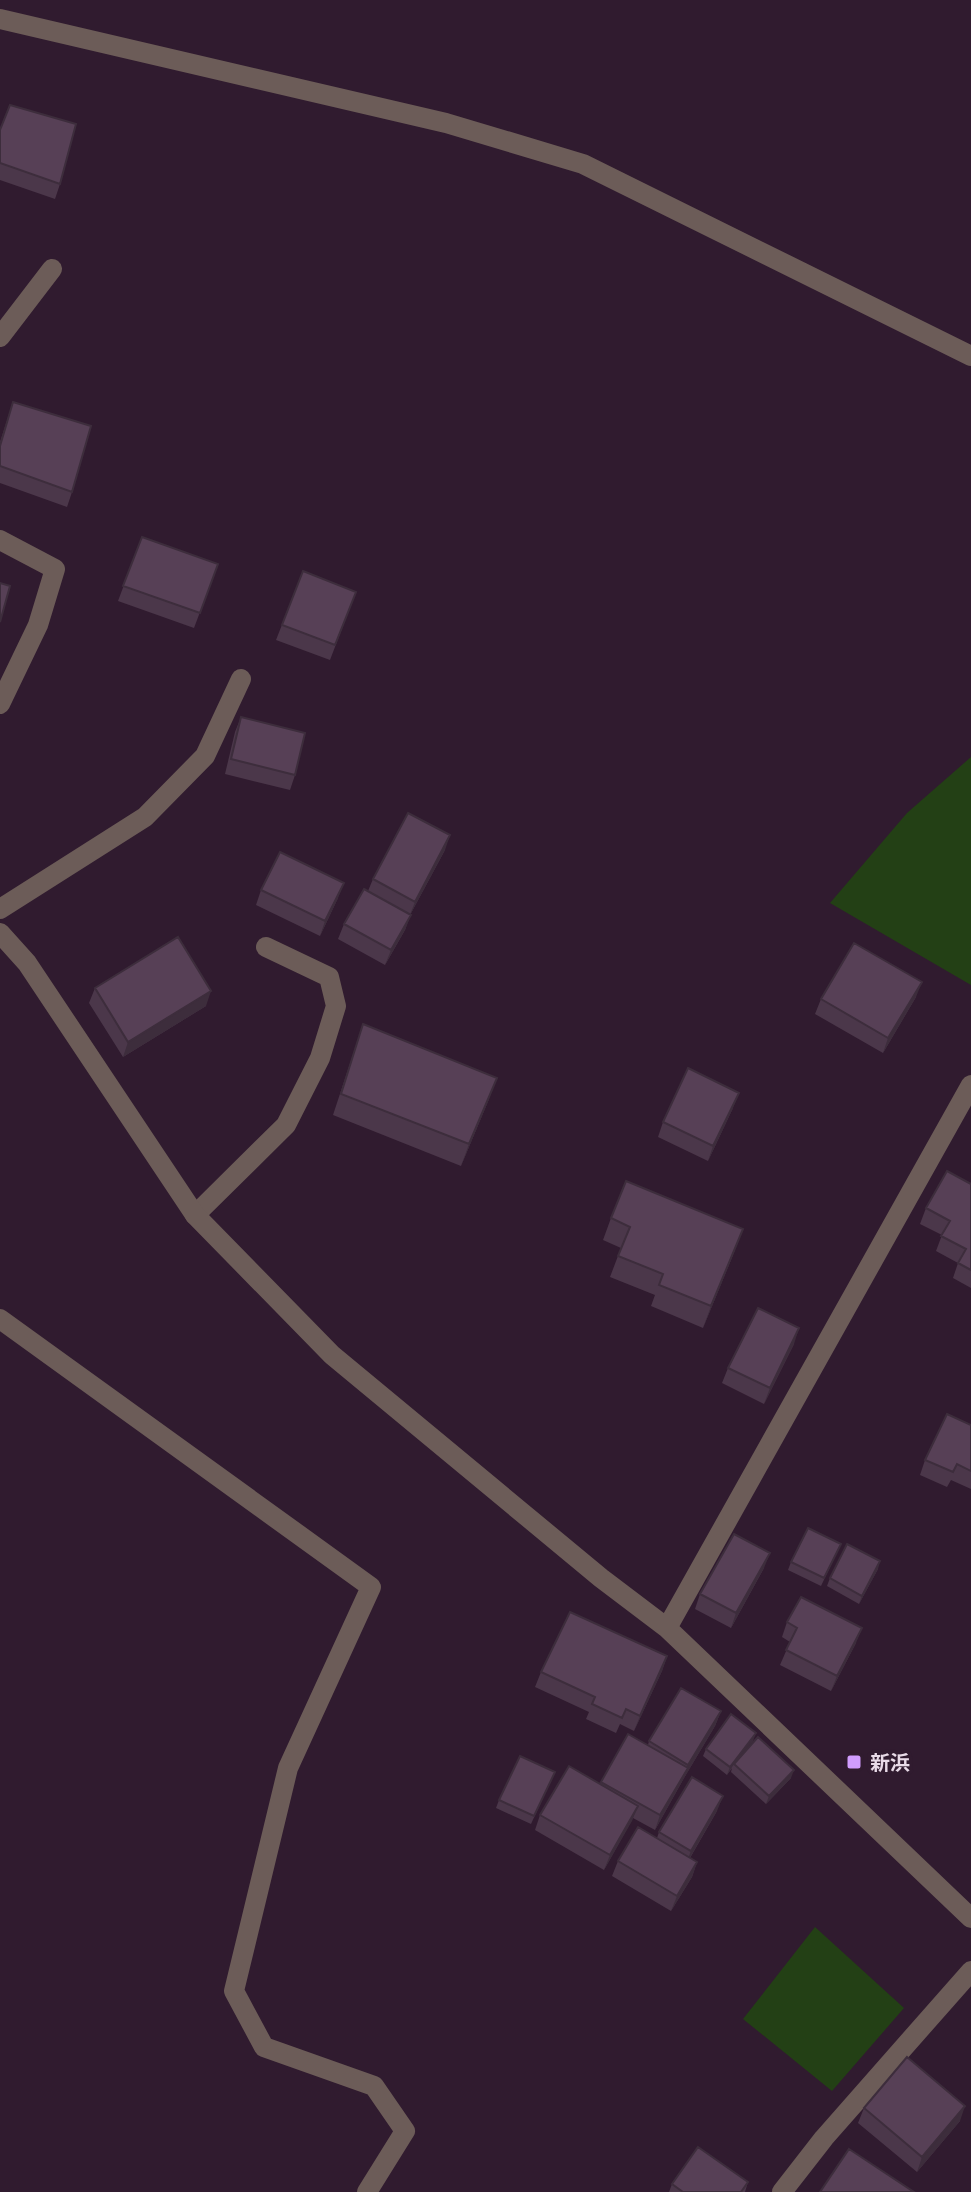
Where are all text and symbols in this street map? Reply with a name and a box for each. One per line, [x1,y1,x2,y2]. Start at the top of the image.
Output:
place label: 新浜 [870,1750,910,1774]
marker: 新浜 [845,1753,863,1771]

